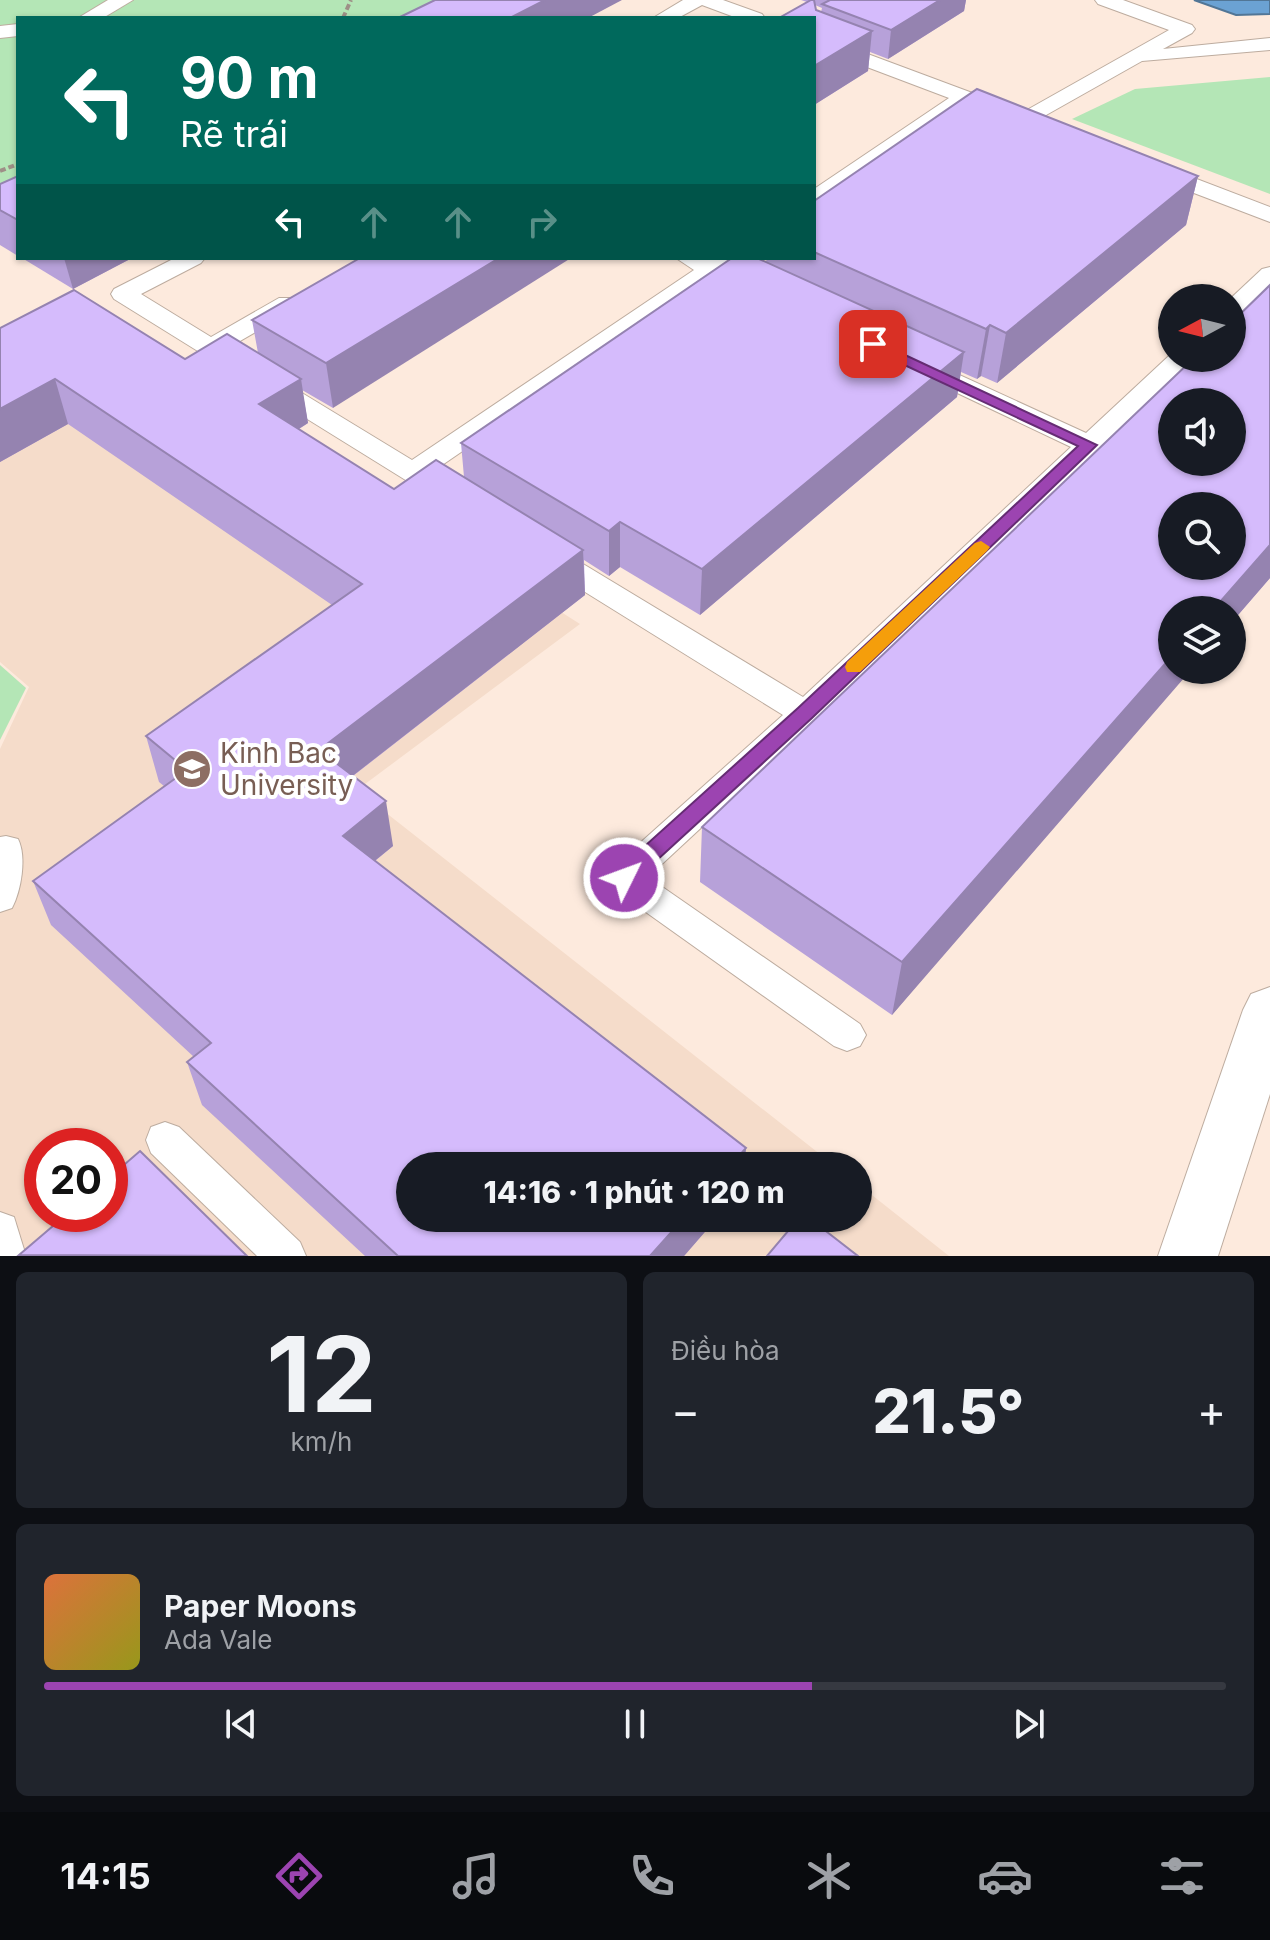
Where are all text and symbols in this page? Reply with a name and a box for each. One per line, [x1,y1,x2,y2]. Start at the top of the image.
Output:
text: 90 m [180,44,319,112]
icon: left [48,48,152,152]
text: Rẽ trái [180,112,288,156]
icon: left [268,200,312,244]
icon: ahead [352,200,396,244]
icon: ahead [436,200,480,244]
icon: right [520,200,564,244]
north arrow [1158,284,1246,372]
map controls [1158,284,1246,684]
pin [839,310,907,378]
icon: arrive [851,322,895,366]
button: sound [1158,388,1246,476]
button: search [1158,492,1246,580]
button: layers [1158,596,1246,684]
place label: Kinh Bac University [220,736,353,802]
school or university icon: Kinh Bac University [171,748,213,790]
position arrow [582,836,666,920]
speed limit sign: 20 [24,1128,128,1232]
text: 14:16 · 1 phút · 120 m [484,1174,784,1210]
text: 12 [266,1311,377,1437]
text: Điều hòa [671,1335,780,1366]
text: 21.5° [872,1375,1025,1447]
text: − [671,1384,700,1438]
text: + [1197,1384,1226,1438]
text: km/h [291,1426,352,1457]
text: Paper Moons [164,1588,357,1624]
text: Ada Vale [164,1624,272,1655]
icon: previous [219,1702,263,1746]
icon: pause [613,1702,657,1746]
icon: next [1007,1702,1051,1746]
icon: directions [271,1848,327,1904]
icon: music [448,1848,504,1904]
icon: phone [624,1848,680,1904]
icon: climate [801,1848,857,1904]
icon: car [977,1848,1033,1904]
icon: filters [1154,1848,1210,1904]
text: 14:15 [60,1854,151,1898]

